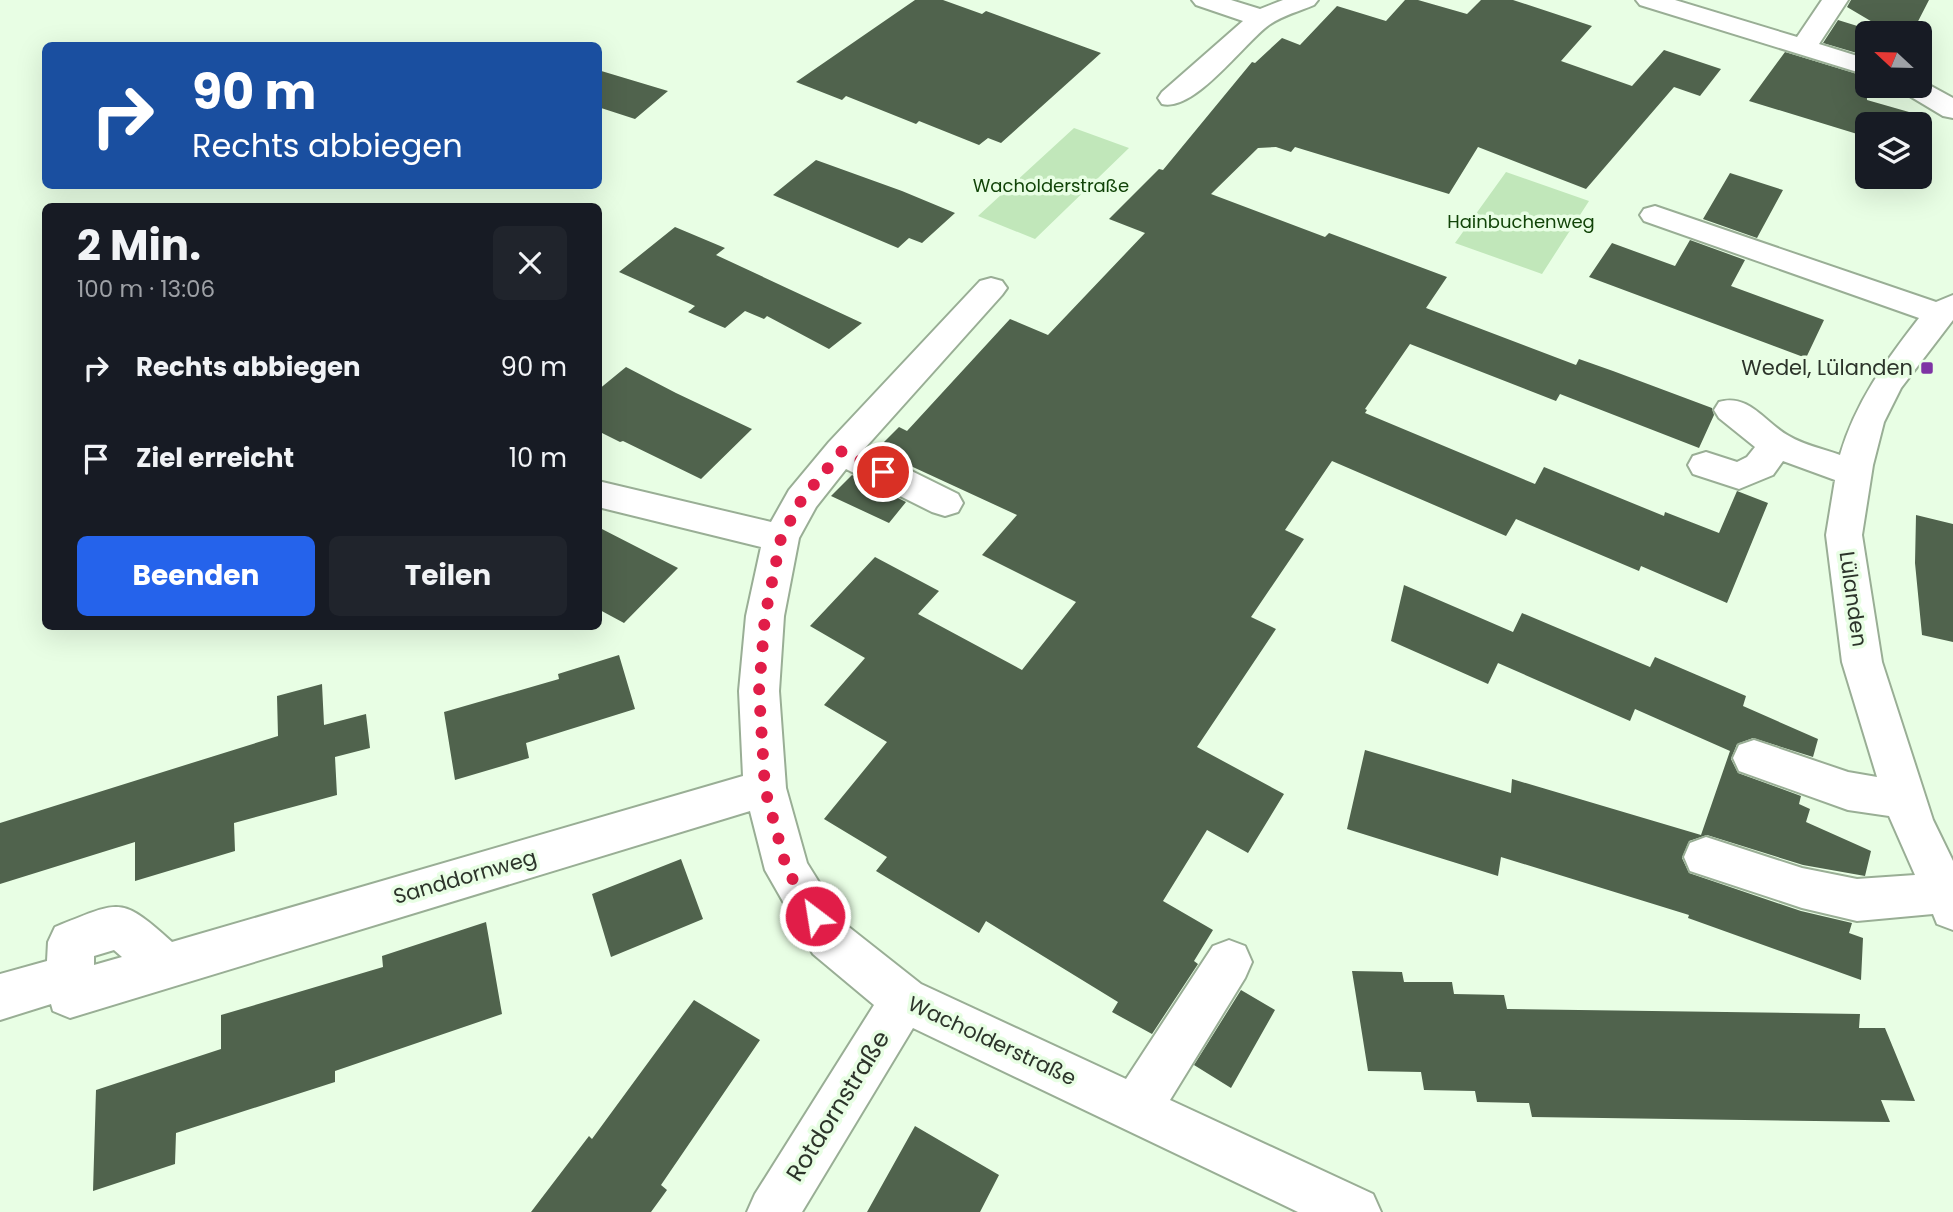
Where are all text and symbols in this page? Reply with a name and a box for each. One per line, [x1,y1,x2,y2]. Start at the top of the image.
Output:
north arrow [1855,21,1932,98]
map controls [1855,21,1932,189]
text: 90 m [192,58,316,126]
icon: right [77,70,168,161]
button: layers [1855,112,1932,189]
text: Rechts abbiegen [192,123,463,168]
park label: Wacholderstraße [973,173,1129,198]
park label: Hainbuchenweg [1447,209,1595,234]
text: 2 Min. [77,216,201,275]
button: close [493,226,567,300]
text: 100 m · 13:06 [77,273,215,305]
icon: right [77,349,115,387]
text: Rechts abbiegen [136,349,361,385]
text: 90 m [501,349,567,385]
place label: Wedel, Lülanden [1741,353,1913,382]
marker: Wedel, Lülanden [1919,360,1935,376]
icon: arrive [77,440,115,478]
text: Ziel erreicht [136,440,294,476]
text: 10 m [509,440,567,476]
pin [853,442,913,502]
icon: arrive [864,453,902,491]
button: Beenden [77,536,315,616]
button: Teilen [329,536,567,616]
street label: Lülanden [1832,549,1875,648]
street label: Sanddornweg [390,842,540,911]
position arrow [778,879,852,953]
street label: Wacholderstraße [903,989,1081,1092]
street label: Rotdornstraße [778,1024,897,1188]

